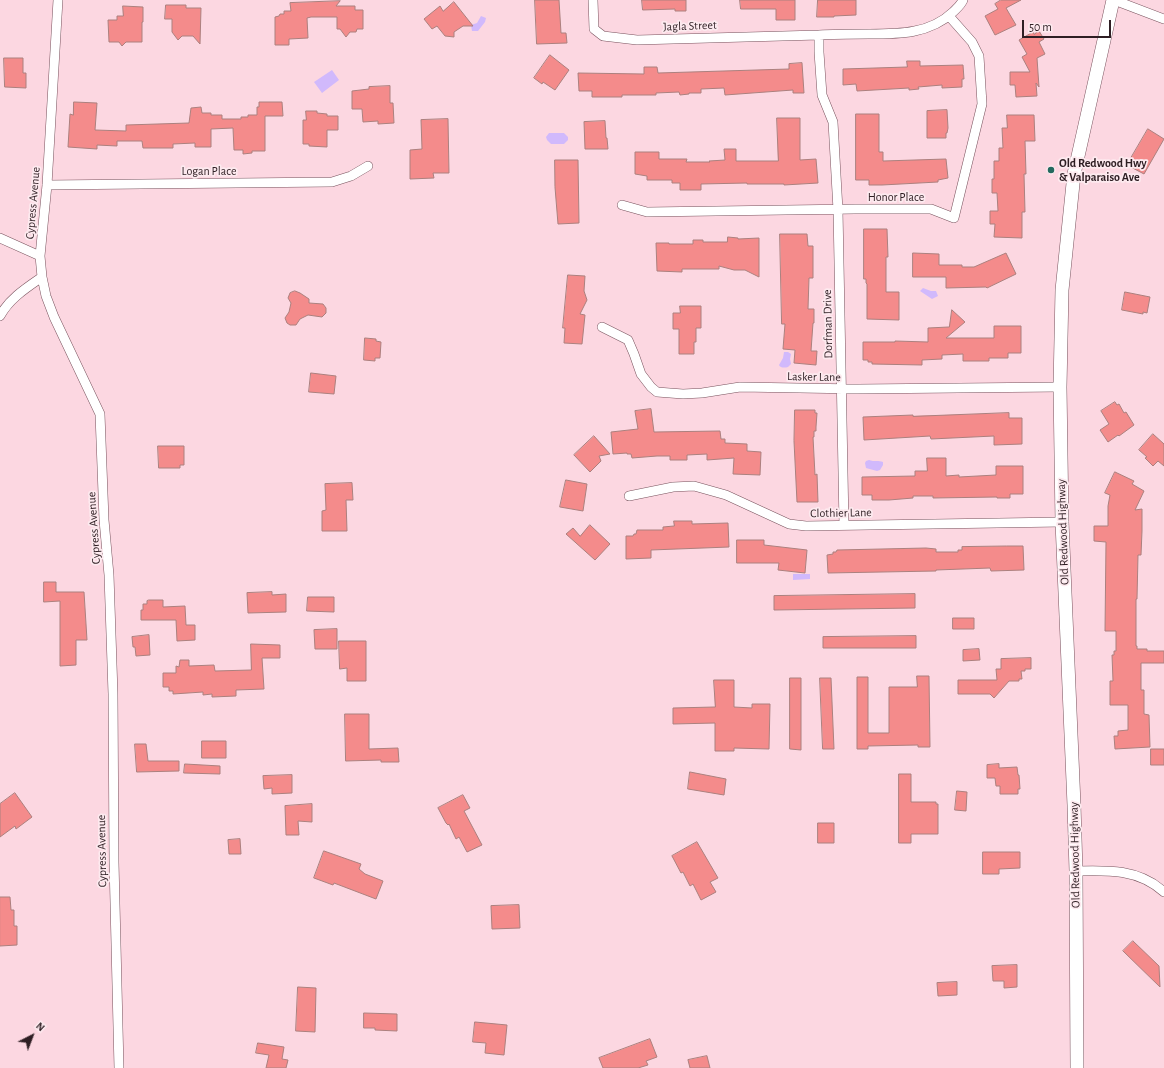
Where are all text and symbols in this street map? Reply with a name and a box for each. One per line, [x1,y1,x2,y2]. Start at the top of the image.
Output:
scale bar [1024,12,1113,38]
street label: Jagla Street [663,18,717,34]
text: 50 m [1029,21,1052,33]
place label: Old Redwood Hwy & Valparaiso Ave [1059,156,1147,184]
street label: Logan Place [182,164,236,178]
marker: Old Redwood Hwy & Valparaiso Ave [1046,165,1056,175]
street label: Cypress Avenue [23,166,43,240]
street label: Honor Place [868,190,924,204]
street label: Dorfman Drive [820,289,836,359]
street label: Lasker Lane [787,369,841,385]
street label: Old Redwood Highway [1054,479,1072,585]
street label: Cypress Avenue [84,491,104,565]
street label: Clothier Lane [810,505,872,521]
street label: Old Redwood Highway [1067,802,1083,908]
street label: Cypress Avenue [94,815,110,887]
north arrow [12,1016,52,1056]
text: N [34,1020,47,1033]

